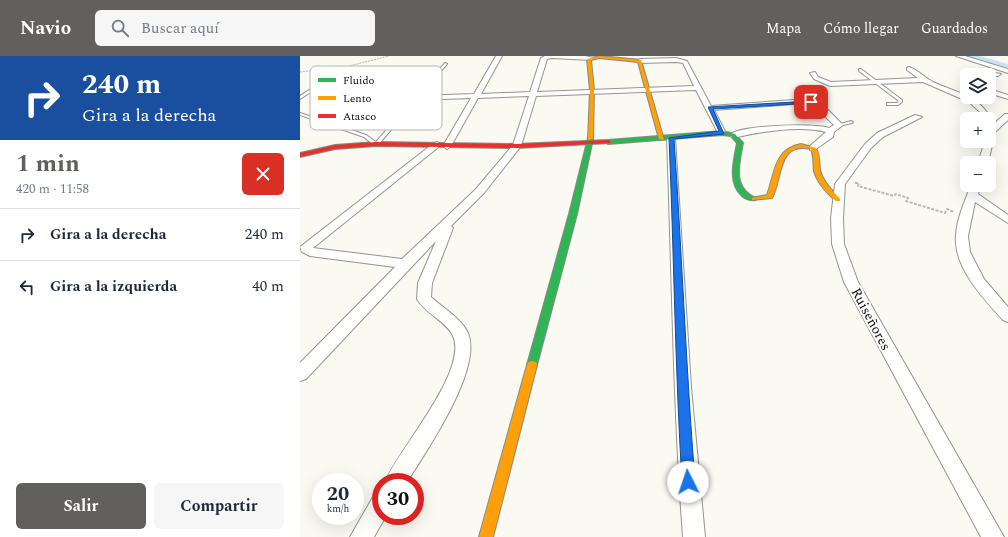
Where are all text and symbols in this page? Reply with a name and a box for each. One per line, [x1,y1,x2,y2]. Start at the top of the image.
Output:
search box [95,10,375,46]
text: Navio [20,14,71,43]
icon: search [109,17,131,39]
text: Buscar aquí [141,17,219,40]
text: Mapa [766,18,801,39]
text: Cómo llegar [823,18,899,39]
text: Guardados [921,18,988,39]
text: 240 m [82,63,161,106]
legend [310,66,442,130]
map controls [960,68,996,192]
button: layers [960,68,996,104]
icon: right [16,72,68,124]
text: Fluido [343,72,375,89]
pin [794,85,828,119]
text: Lento [343,90,372,107]
icon: arrive [800,91,822,113]
text: Gira a la derecha [82,102,216,129]
text: Atasco [343,108,376,125]
button: + [960,112,996,148]
text: 1 min [16,146,80,182]
button: close [242,153,284,195]
button: − [960,156,996,192]
text: 420 m · 11:58 [16,179,89,199]
text: Gira a la derecha [50,223,166,246]
text: 240 m [245,223,284,246]
icon: right [16,224,38,246]
text: Gira a la izquierda [50,275,177,298]
text: 40 m [252,275,284,298]
icon: left [16,276,38,298]
street label: Ruiseñores [846,284,896,354]
position arrow [667,461,709,503]
speed limit sign: 30 [372,473,424,525]
text: 20 [327,479,349,509]
button: Salir [16,483,146,529]
button: Compartir [154,483,284,529]
text: km/h [327,501,349,517]

